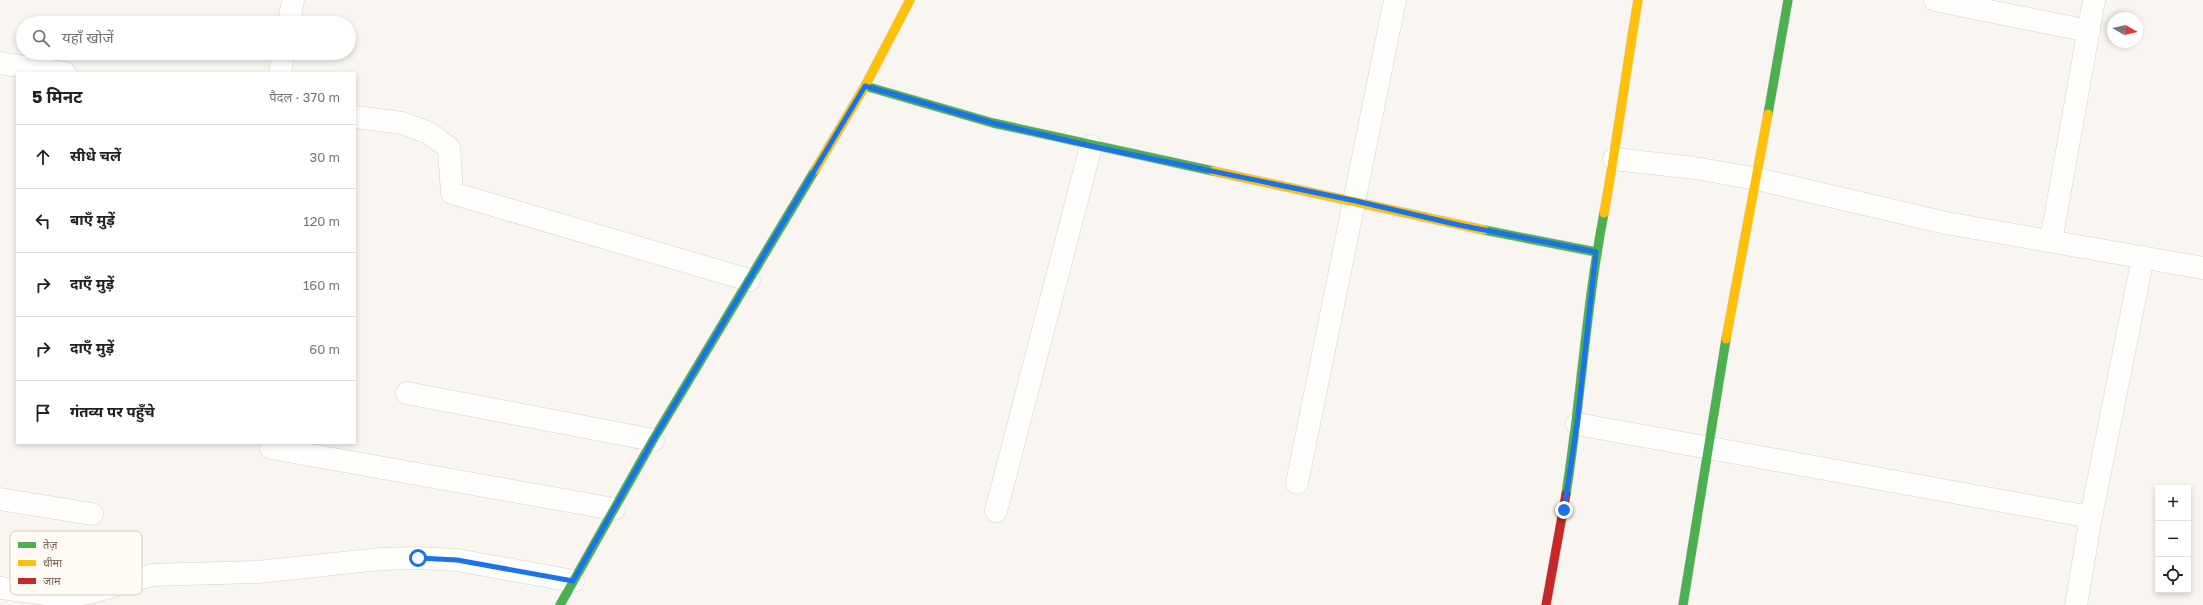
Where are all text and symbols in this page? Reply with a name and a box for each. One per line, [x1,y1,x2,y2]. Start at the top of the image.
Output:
north arrow [2107,12,2143,48]
search box [16,16,356,60]
icon: search [30,27,52,49]
text: यहाँ खोजें [62,28,114,46]
text: 5 मिनट [32,86,82,107]
text: पैदल · 370 m [269,89,340,105]
icon: ahead [32,146,54,168]
text: सीधे चलें [70,146,121,164]
text: 30 m [310,149,340,165]
icon: left [32,210,54,232]
text: बाएँ मुड़ें [70,210,115,228]
text: 120 m [303,213,340,229]
icon: right [32,274,54,296]
text: दाएँ मुड़ें [70,274,114,292]
text: 160 m [303,277,340,293]
icon: right [32,338,54,360]
text: दाएँ मुड़ें [70,338,114,356]
text: 60 m [309,341,340,357]
icon: arrive [32,402,54,424]
text: गंतव्य पर पहुँचे [70,402,155,420]
map controls [2155,485,2191,593]
button: + [2155,485,2191,521]
route end [1555,501,1573,519]
button: − [2155,521,2191,557]
legend [10,531,142,595]
text: तेज़ [43,538,58,551]
route start [409,549,427,567]
text: धीमा [43,556,62,569]
button: locate [2155,557,2191,593]
text: जाम [43,574,61,587]

